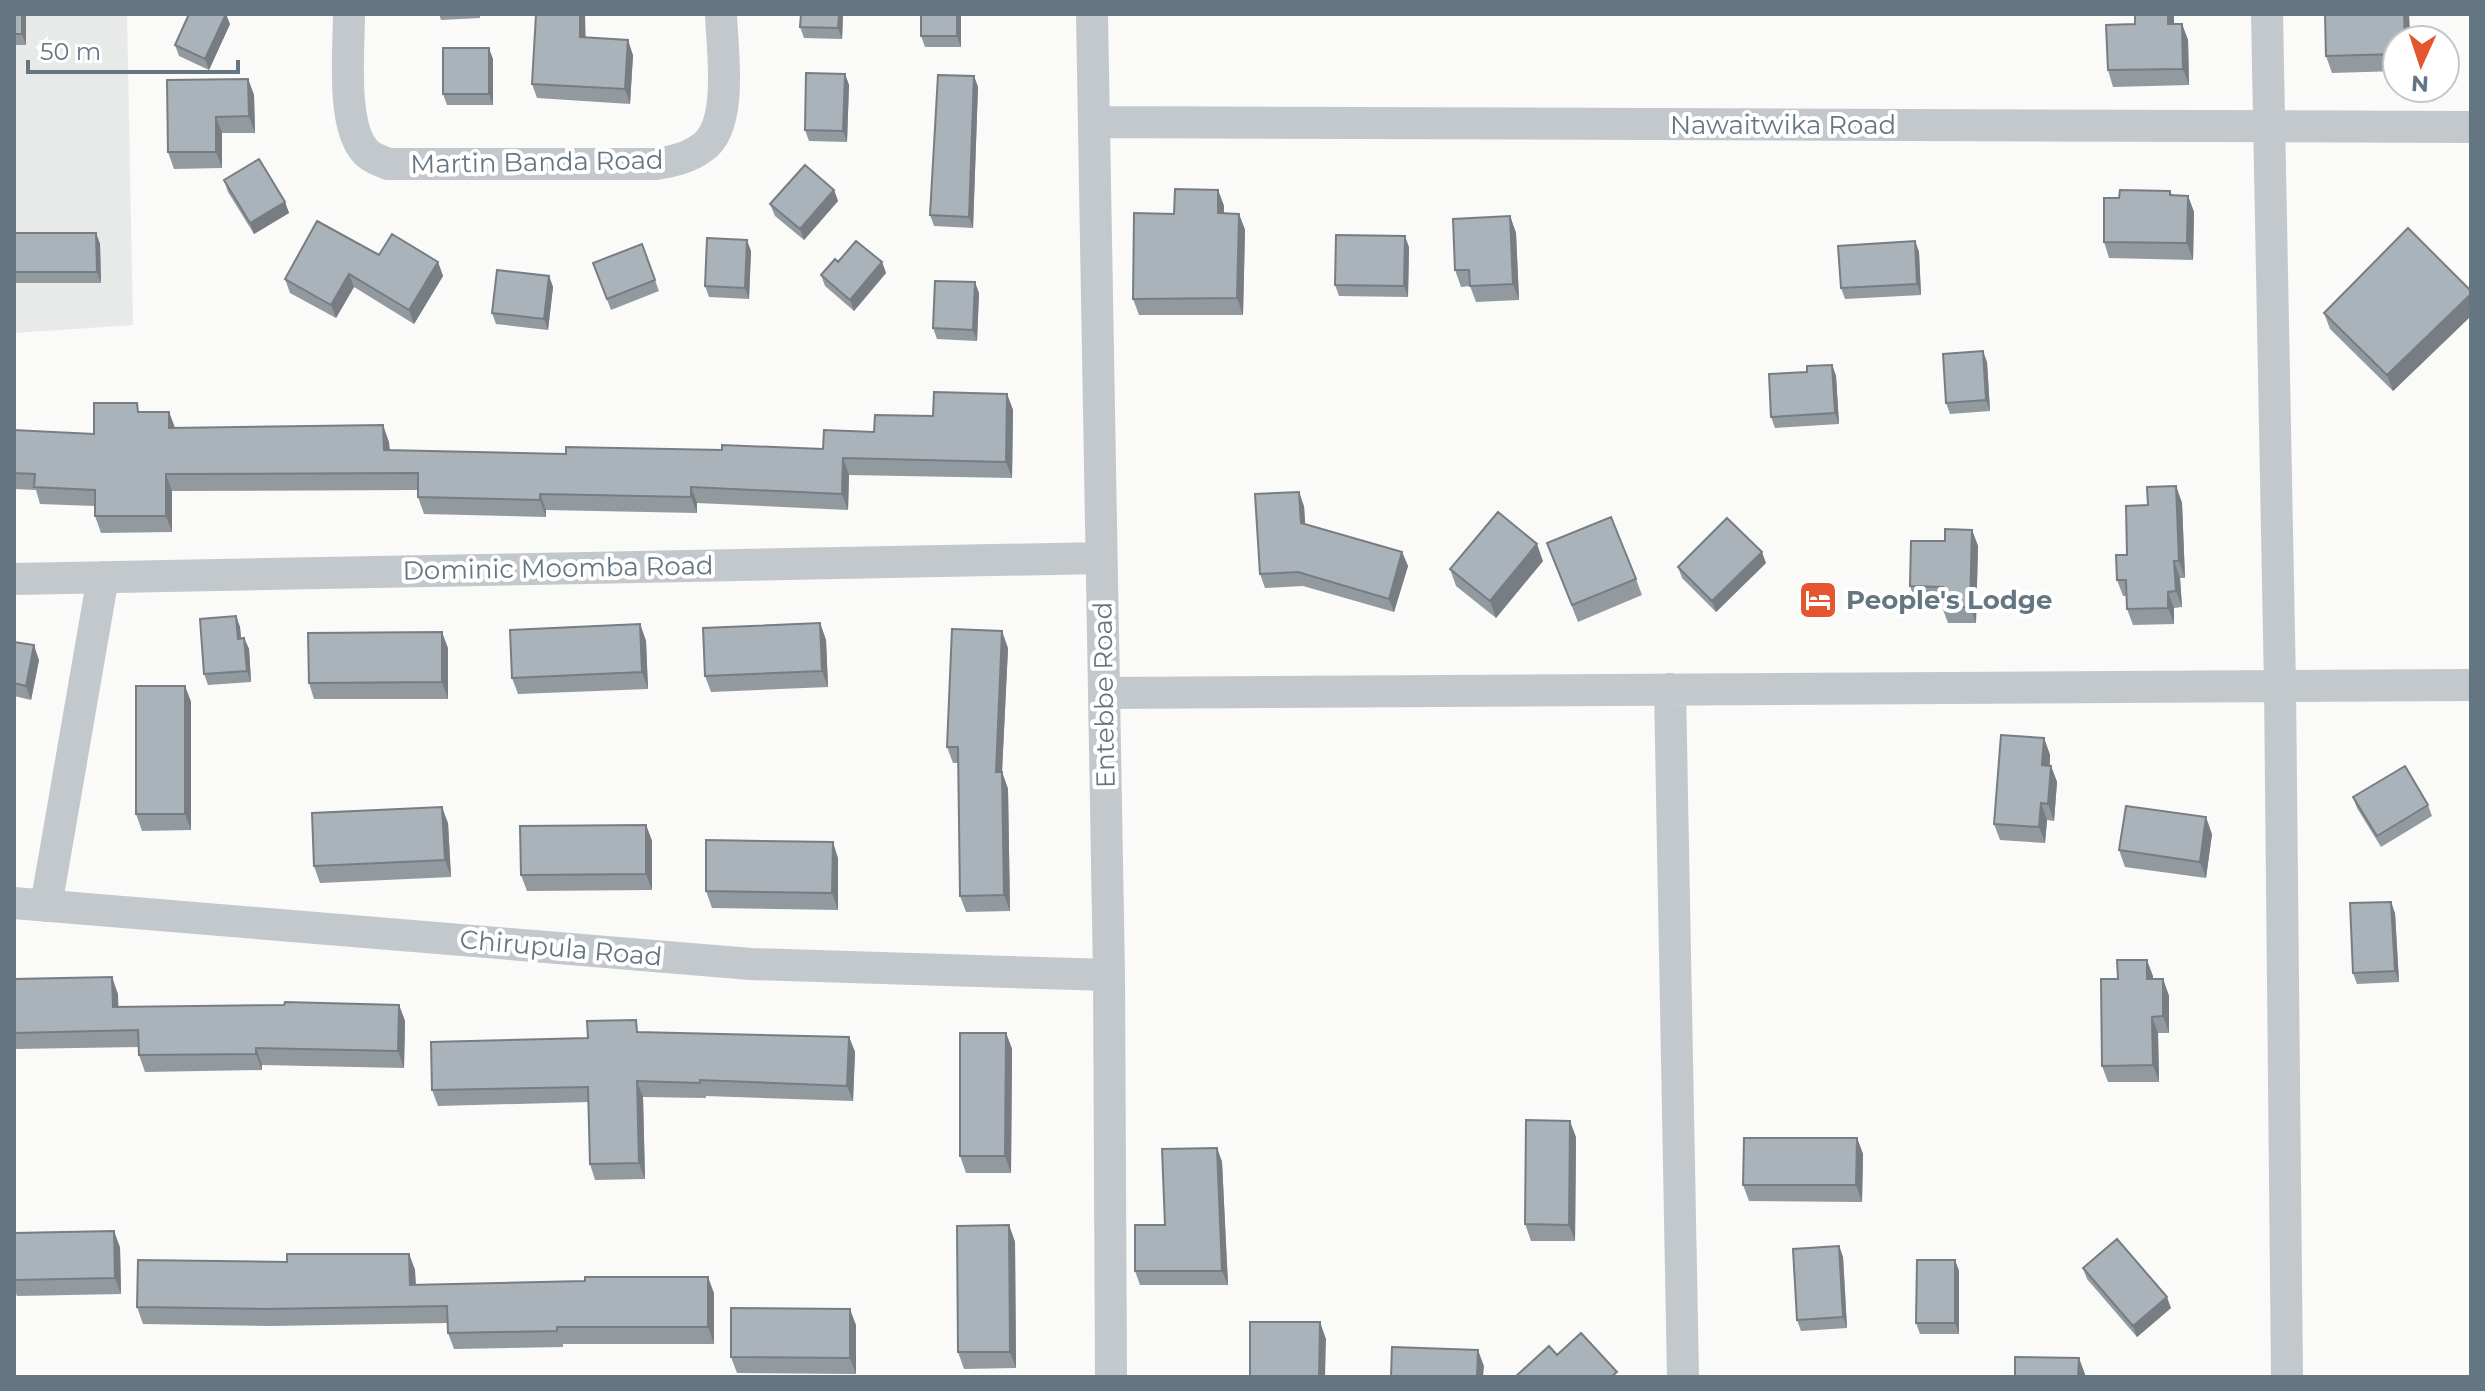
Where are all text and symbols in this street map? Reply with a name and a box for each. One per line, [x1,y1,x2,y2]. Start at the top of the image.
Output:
scale bar [28,24,238,74]
north arrow [2381,24,2461,104]
text: 50 m [40,37,101,66]
text: N [2410,70,2430,97]
street label: Nawaitwika Road [1670,109,1896,141]
street label: Martin Banda Road [410,144,664,180]
street label: Dominic Moomba Road [402,549,714,587]
hotel icon: People's Lodge [1797,579,1839,621]
place label: People's Lodge [1846,584,2052,616]
street label: Entebbe Road [1086,601,1122,789]
street label: Chirupula Road [458,923,664,973]

